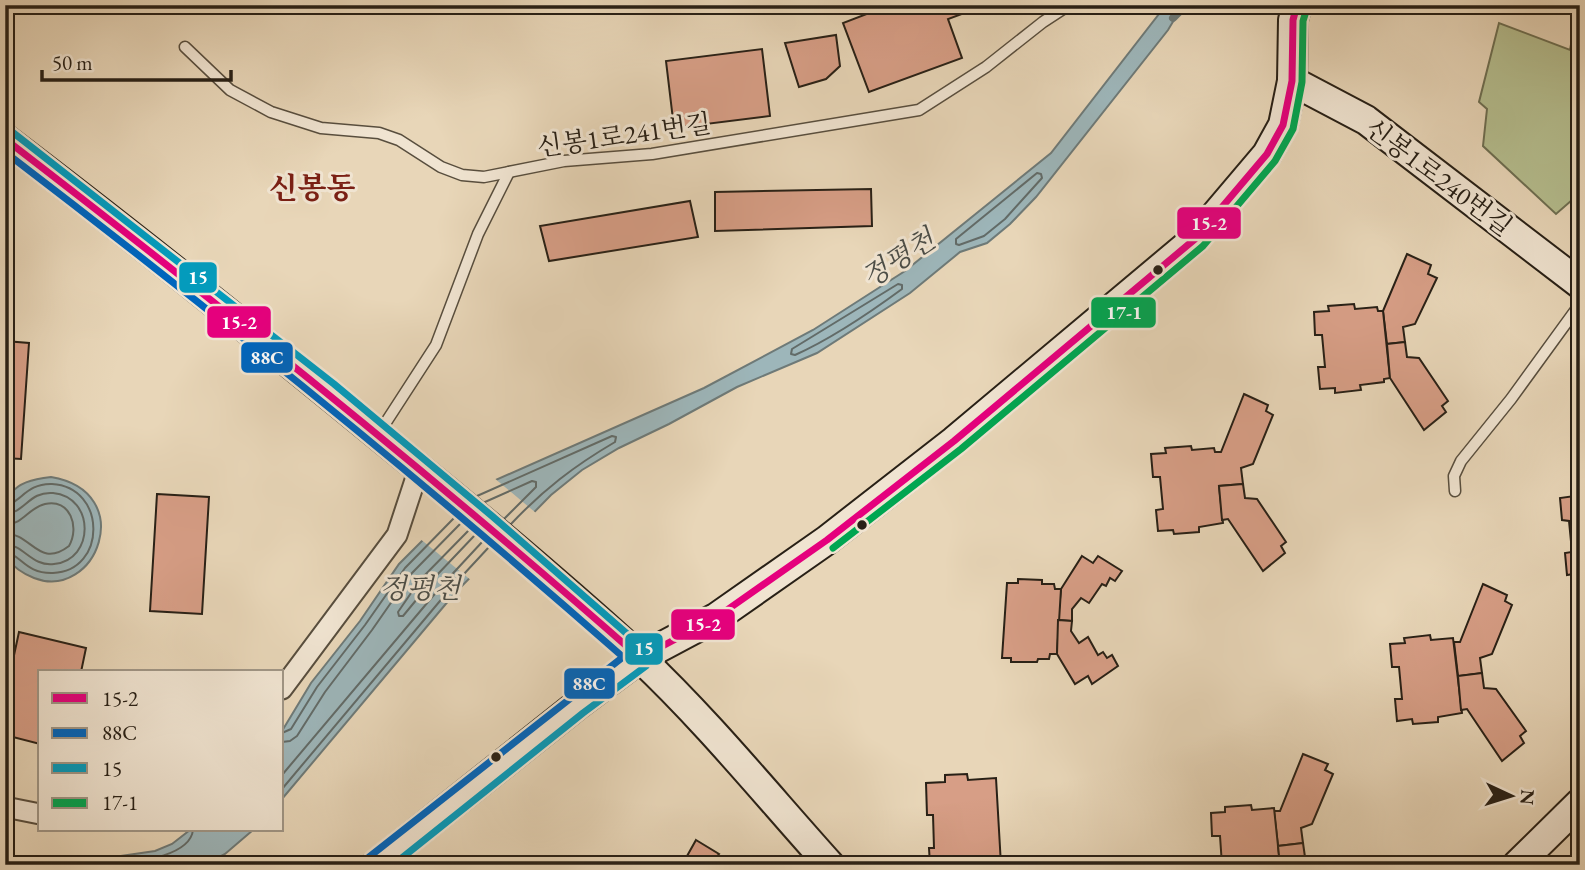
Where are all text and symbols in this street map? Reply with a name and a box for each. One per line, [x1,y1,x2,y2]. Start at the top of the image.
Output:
scale bar [42,38,231,82]
text: 50 m [52,49,93,76]
street label: 신봉1로241번길 [535,106,713,164]
street label: 신봉1로240번길 [1359,111,1519,243]
district label: 신봉동 [269,168,355,207]
line badge: 15-2 [1176,206,1242,240]
text: 15-2 [1191,211,1227,236]
water label: 정평천 [854,220,943,295]
line badge: 15 [178,261,218,294]
unlabelled marker [1151,263,1165,277]
text: 15 [188,265,208,290]
line badge: 17-1 [1090,296,1157,329]
text: 17-1 [1106,300,1142,325]
line badge: 15-2 [206,305,272,339]
text: 15-2 [221,310,257,335]
line badge: 88C [240,341,294,374]
text: 88C [250,345,284,370]
unlabelled marker [855,518,869,532]
water label: 정평천 [379,570,463,606]
line badge: 15-2 [670,608,736,641]
text: 15-2 [685,612,721,637]
line badge: 15 [624,632,664,666]
text: 15 [634,636,654,661]
line badge: 88C [563,667,616,700]
legend [38,670,284,832]
text: 88C [572,671,606,696]
text: 15-2 [102,685,138,712]
text: 88C [102,719,137,746]
unlabelled marker [489,750,503,764]
text: 15 [102,755,122,782]
north arrow [1476,762,1546,832]
text: 17-1 [102,789,138,816]
text: N [1514,789,1540,806]

